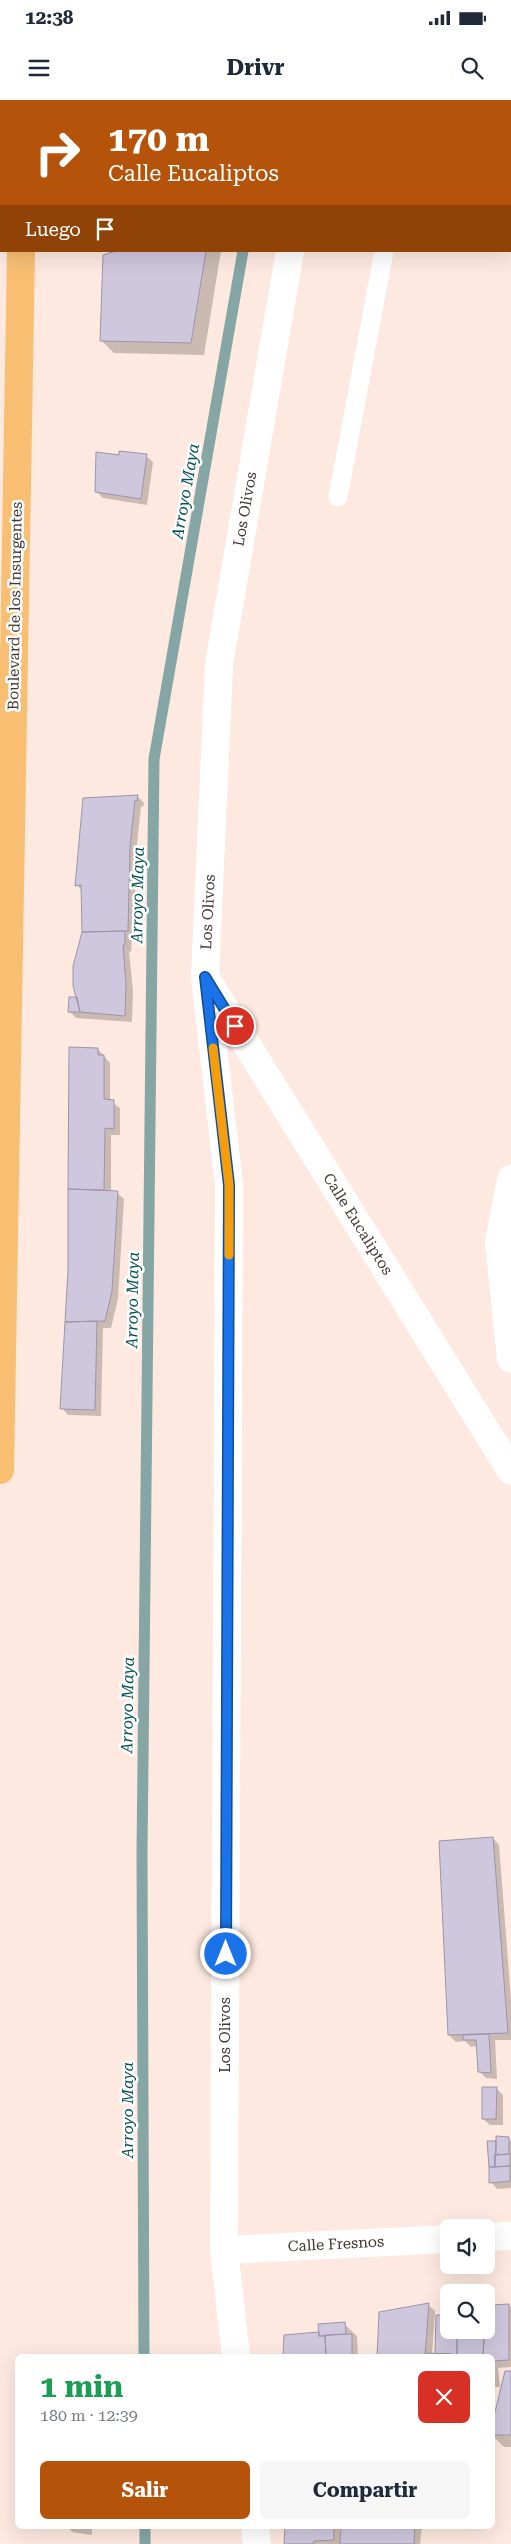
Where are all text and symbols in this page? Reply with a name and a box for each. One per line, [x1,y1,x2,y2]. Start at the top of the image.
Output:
text: 12:38 [25,6,74,29]
icon: menu [25,54,53,82]
icon: search [458,54,486,82]
text: Drivr [226,55,285,80]
text: 170 m [108,119,209,160]
icon: right [25,120,90,185]
text: Calle Eucaliptos [108,161,279,186]
icon: arrive [91,215,119,243]
text: Luego [25,218,81,241]
water label: Arroyo Maya [168,442,203,541]
street label: Los Olivos [230,470,260,548]
street label: Boulevard de los Insurgentes [4,502,26,710]
water label: Arroyo Maya [127,846,148,944]
street label: Los Olivos [197,874,219,950]
pin [214,1005,256,1047]
icon: arrive [221,1012,249,1040]
street label: Calle Eucaliptos [319,1170,397,1278]
water label: Arroyo Maya [122,1251,143,1349]
water label: Arroyo Maya [117,1656,138,1754]
position arrow [199,1927,251,1979]
street label: Los Olivos [216,1997,234,2073]
water label: Arroyo Maya [118,2061,137,2159]
map controls [440,2219,495,2339]
button: sound [440,2219,495,2274]
street label: Calle Fresnos [287,2232,385,2256]
button: search [440,2284,495,2339]
text: 1 min [40,2369,123,2404]
button: close [418,2371,470,2423]
text: 180 m · 12:39 [40,2406,138,2425]
button: Salir [40,2461,250,2519]
button: Compartir [260,2461,470,2519]

